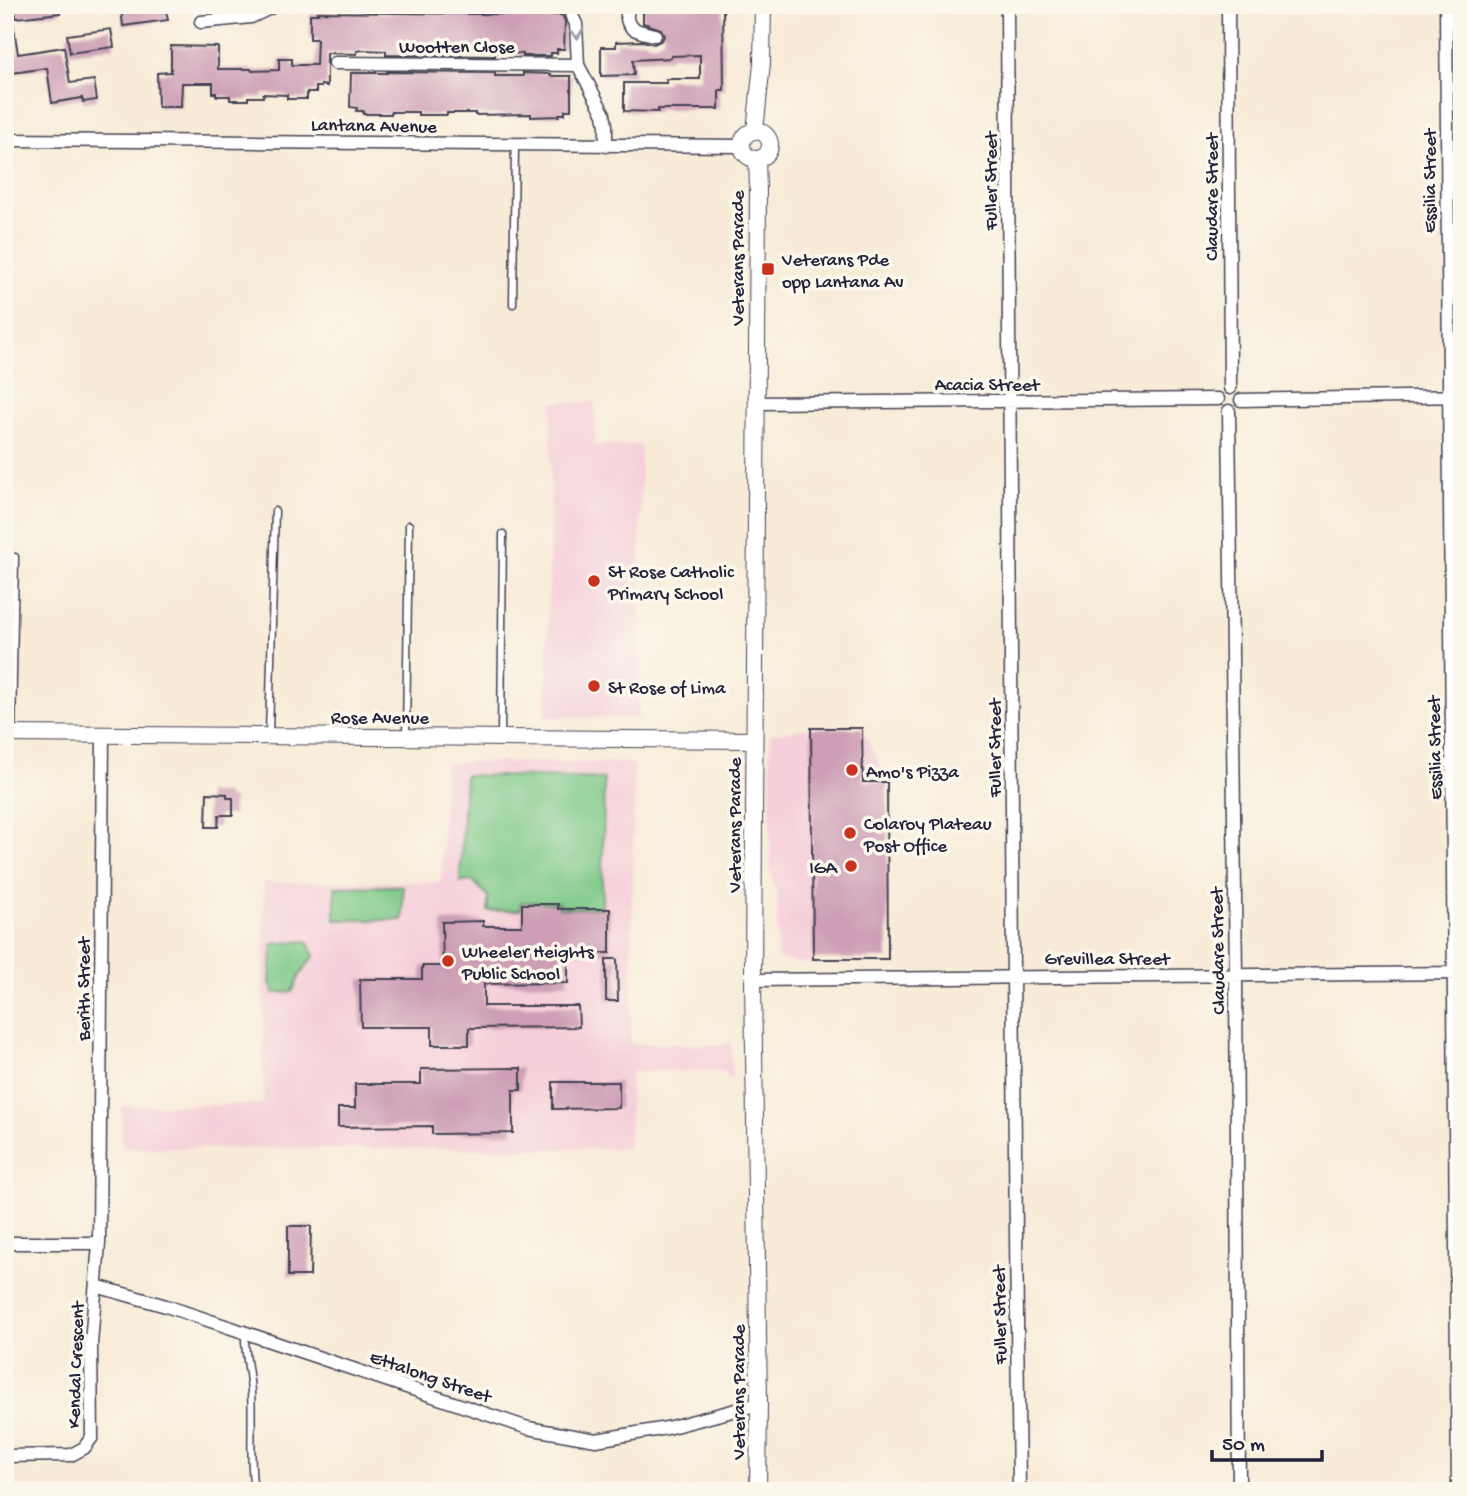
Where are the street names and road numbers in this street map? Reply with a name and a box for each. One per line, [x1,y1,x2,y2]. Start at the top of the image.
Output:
street label: Wootten Close [399,37,515,60]
street label: Lantana Avenue [311,115,437,140]
street label: Essilia Street [1420,127,1443,233]
street label: Fuller Street [981,129,1004,231]
street label: Claudare Street [1202,131,1225,261]
street label: Veterans Parade [728,190,751,326]
street label: Acacia Street [935,375,1041,398]
street label: Essilia Street [1424,694,1449,800]
street label: Fuller Street [985,696,1008,798]
street label: Rose Avenue [331,708,429,731]
street label: Veterans Parade [725,757,748,893]
street label: Claudare Street [1207,885,1232,1015]
street label: Berith Street [74,935,97,1042]
street label: Grevillea Street [1045,949,1172,972]
street label: Fuller Street [989,1263,1014,1365]
street label: Kendal Crescent [64,1299,91,1429]
street label: Veterans Parade [729,1324,752,1460]
street label: Ettalong Street [366,1347,496,1411]

